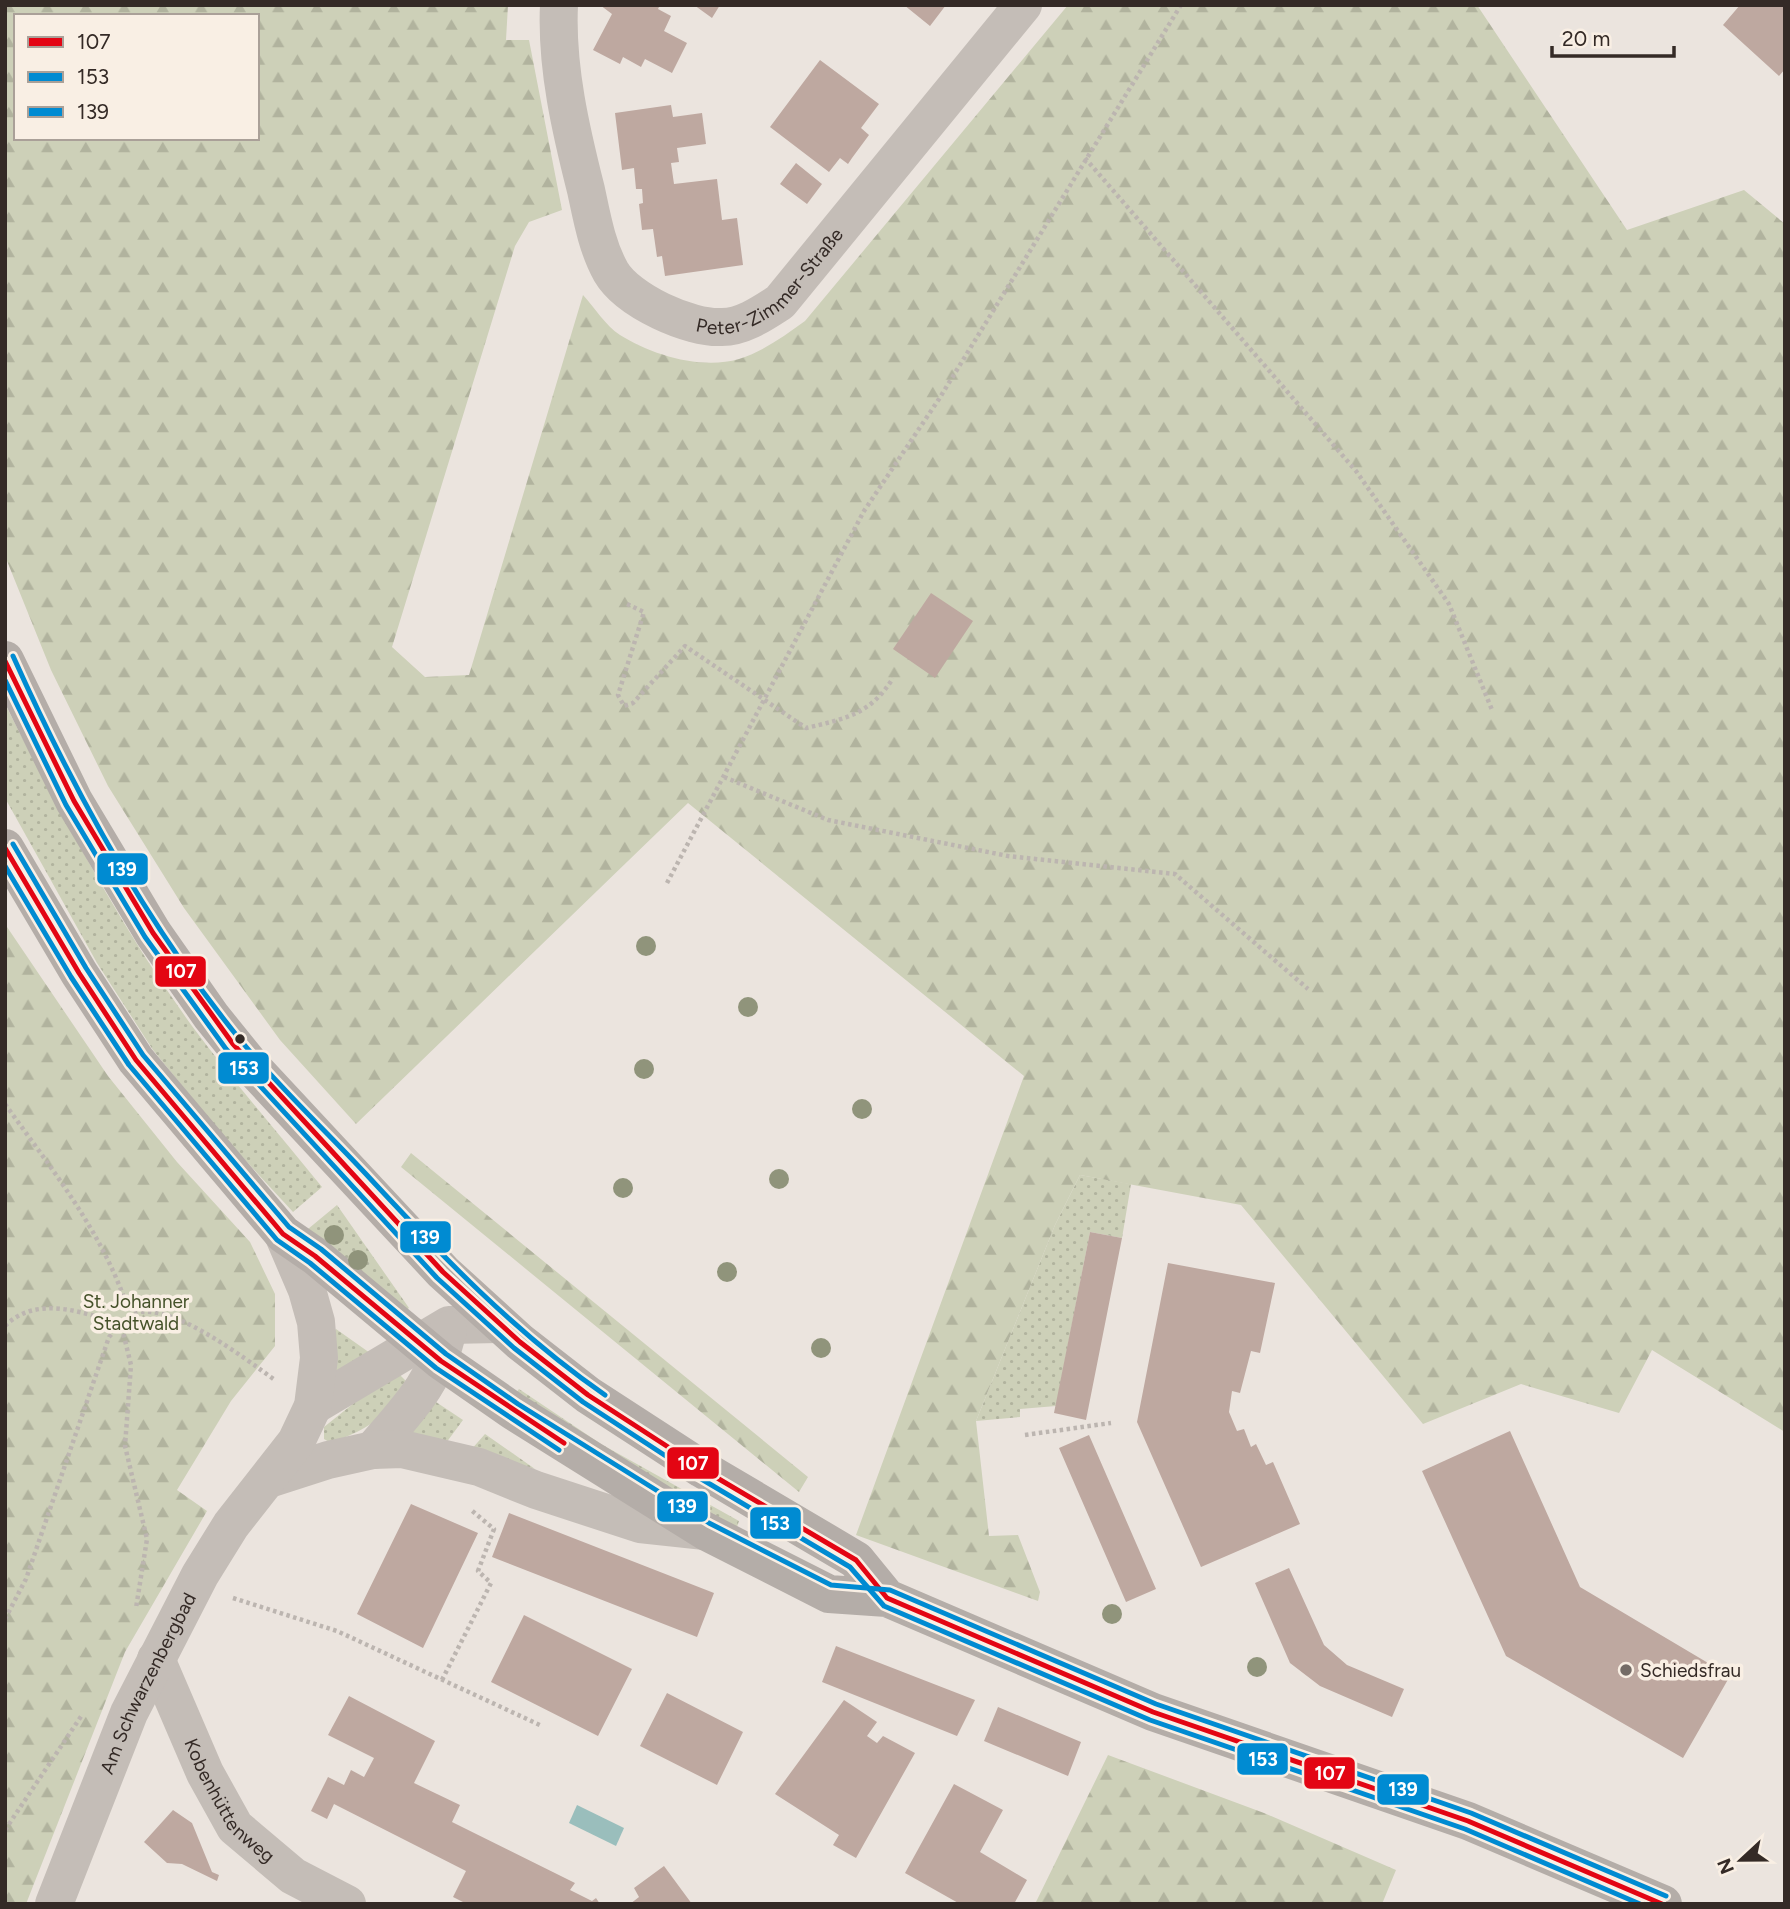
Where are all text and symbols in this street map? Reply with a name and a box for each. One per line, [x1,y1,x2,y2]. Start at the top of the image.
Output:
legend [14,14,259,140]
scale bar [1552,14,1674,58]
text: 20 m [1562,26,1610,51]
text: 107 [77,29,110,54]
text: 153 [77,64,109,89]
text: 139 [77,99,109,124]
street label: Peter-Zimmer-Straße [694,223,848,339]
line badge: 139 [96,852,149,886]
text: 139 [107,858,137,881]
line badge: 107 [154,955,207,988]
text: 107 [166,960,196,983]
unlabelled marker [233,1032,247,1046]
line badge: 153 [217,1051,270,1085]
text: 153 [229,1057,259,1080]
line badge: 139 [399,1220,452,1254]
text: 139 [410,1226,440,1249]
park label: St. Johanner Stadtwald [83,1290,190,1335]
line badge: 107 [666,1446,720,1480]
text: 107 [678,1452,708,1475]
line badge: 139 [656,1490,709,1523]
text: 139 [667,1495,697,1518]
line badge: 153 [749,1506,802,1540]
text: 153 [760,1512,790,1535]
street label: Am Schwarzenbergbad [95,1589,201,1777]
place label: Schiedsfrau [1640,1659,1741,1682]
marker: Schiedsfrau [1618,1662,1634,1678]
street label: Kobenhüttenweg [180,1735,280,1867]
line badge: 153 [1236,1742,1289,1776]
text: 153 [1248,1748,1278,1771]
line badge: 107 [1303,1756,1356,1790]
text: 107 [1315,1762,1345,1785]
line badge: 139 [1376,1773,1430,1806]
text: 139 [1388,1778,1418,1801]
north arrow [1706,1825,1776,1895]
text: N [1712,1855,1739,1877]

